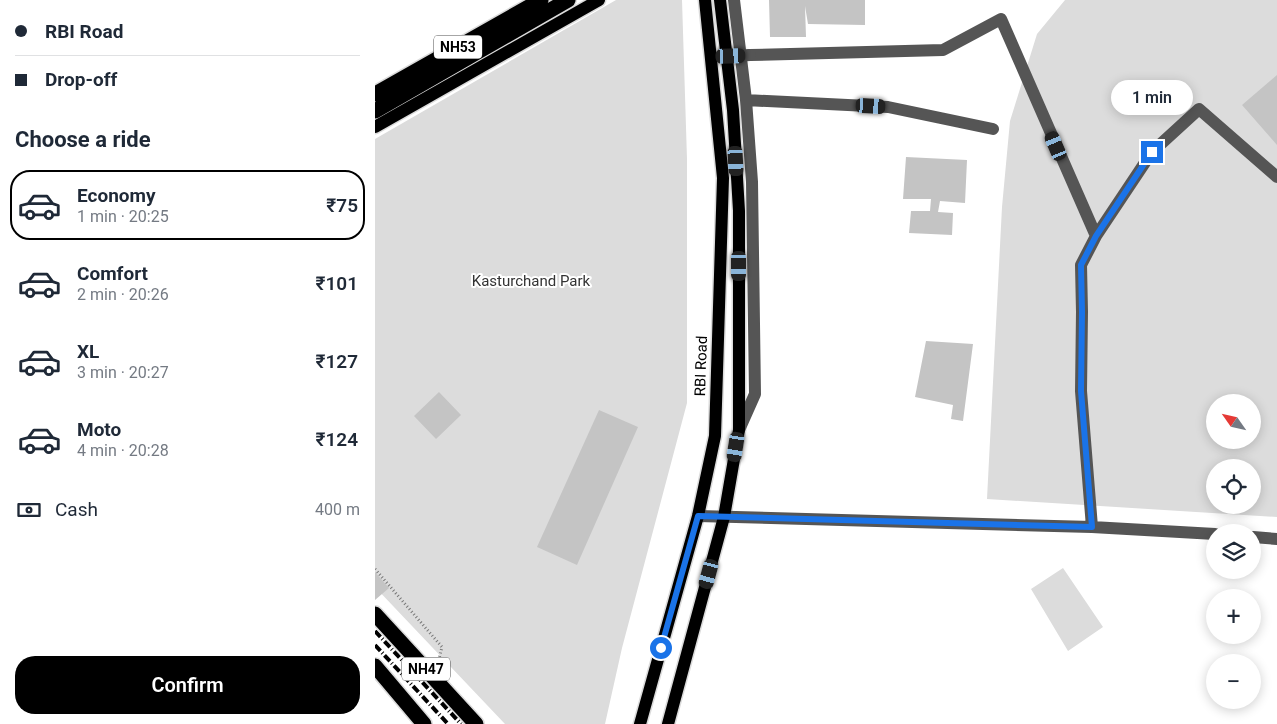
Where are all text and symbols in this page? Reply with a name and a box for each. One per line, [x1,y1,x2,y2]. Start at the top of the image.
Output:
text: RBI Road [45,20,123,43]
road number: NH53 [434,36,482,58]
car [715,48,746,64]
text: Drop-off [45,68,117,91]
callout: 1 min [1111,80,1193,114]
text: 1 min [1132,88,1172,107]
car [855,98,886,114]
text: Choose a ride [15,127,151,152]
car [1043,129,1068,163]
route end [1141,141,1163,163]
car [727,146,744,176]
icon: car [17,183,62,228]
text: Economy [77,184,156,207]
text: ₹75 [326,194,358,217]
text: 1 min · 20:25 [77,207,169,226]
car [731,251,746,281]
icon: car [17,261,62,306]
text: Comfort [77,262,148,285]
text: ₹101 [315,272,358,295]
park label: Kasturchand Park [472,272,591,290]
text: 2 min · 20:26 [77,285,169,304]
street label: RBI Road [691,335,711,397]
icon: car [17,339,62,384]
text: XL [77,340,99,363]
text: ₹127 [315,350,358,373]
text: 3 min · 20:27 [77,363,169,382]
north arrow [1206,394,1261,449]
map controls [1206,394,1261,709]
icon: car [17,417,62,462]
text: Moto [77,418,121,441]
text: ₹124 [315,428,358,451]
car [726,431,745,463]
text: 4 min · 20:28 [77,441,169,460]
button: locate [1206,459,1261,514]
icon: cash [15,496,43,524]
text: Cash [55,498,98,521]
text: 400 m [315,500,360,519]
button: layers [1206,524,1261,579]
car [697,558,720,590]
button: + [1206,589,1261,644]
route start [650,637,672,659]
button: − [1206,654,1261,709]
button: Confirm [15,656,360,714]
road number: NH47 [402,658,450,681]

